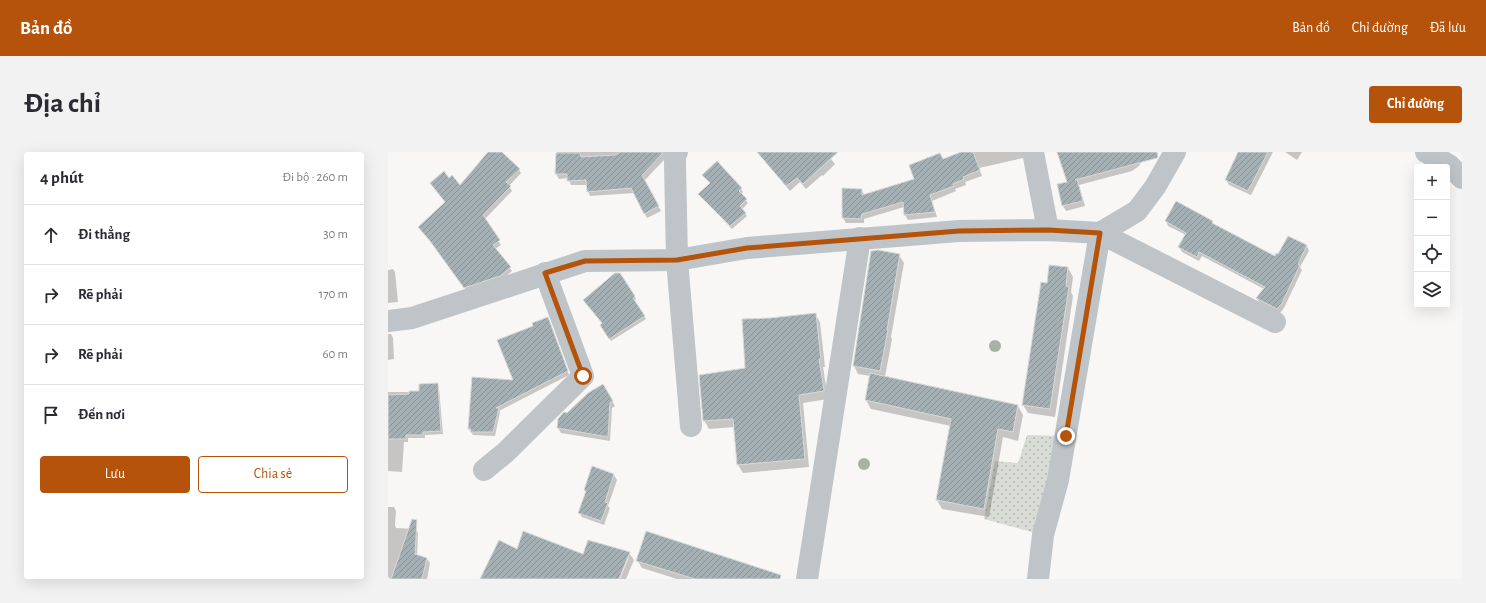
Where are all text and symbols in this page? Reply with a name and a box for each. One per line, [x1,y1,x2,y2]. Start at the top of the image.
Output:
text: Bản đồ [20,19,72,38]
text: Bản đồ [1292,21,1330,35]
text: Chỉ đường [1352,21,1408,35]
text: Đã lưu [1430,21,1466,35]
button: Chỉ đường [1369,86,1462,123]
text: Địa chỉ [24,90,101,118]
map controls [1414,164,1450,308]
button: + [1414,164,1450,200]
text: 4 phút [40,169,84,186]
text: Đi bộ · 260 m [282,171,348,184]
button: − [1414,200,1450,236]
icon: ahead [40,224,62,246]
text: Đi thẳng [78,227,130,242]
text: 30 m [323,228,348,241]
button: locate [1414,236,1450,272]
button: layers [1414,272,1450,308]
icon: right [40,284,62,306]
text: Rẽ phải [78,287,123,302]
text: 170 m [319,288,348,301]
icon: right [40,344,62,366]
text: Rẽ phải [78,347,123,362]
text: 60 m [322,348,348,361]
route start [574,367,592,385]
icon: arrive [40,404,62,426]
text: Đến nơi [78,407,125,422]
route end [1057,427,1075,445]
button: Lưu [40,456,190,493]
button: Chia sẻ [198,456,348,493]

